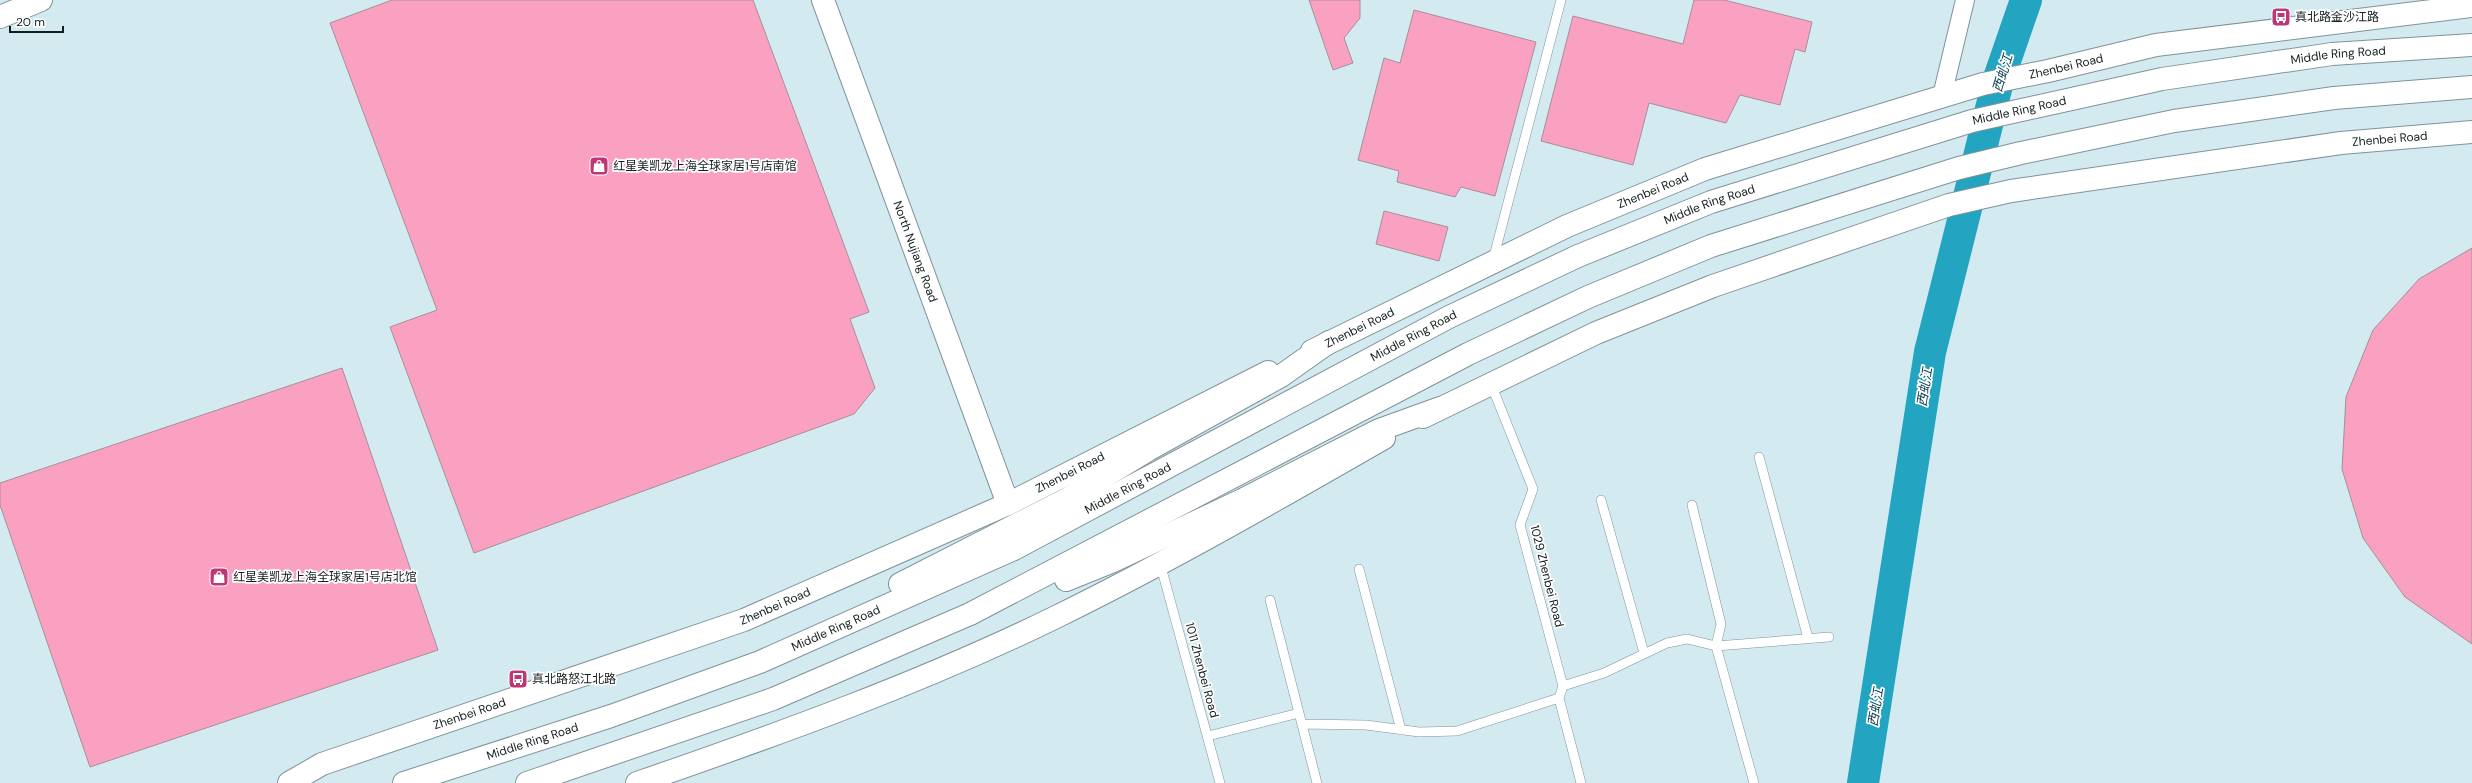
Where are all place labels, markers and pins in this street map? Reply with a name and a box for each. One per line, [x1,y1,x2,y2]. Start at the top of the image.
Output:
bus stop icon: 真北路金沙江路 [2270,6,2292,28]
place label: 真北路金沙江路 [2295,9,2379,25]
shop icon: 红星美凯龙上海全球家居1号店南馆 [588,155,610,177]
place label: 红星美凯龙上海全球家居1号店南馆 [613,158,797,174]
shop icon: 红星美凯龙上海全球家居1号店北馆 [208,566,230,588]
place label: 红星美凯龙上海全球家居1号店北馆 [233,569,417,585]
bus stop icon: 真北路怒江北路 [507,668,529,690]
place label: 真北路怒江北路 [532,671,616,687]

